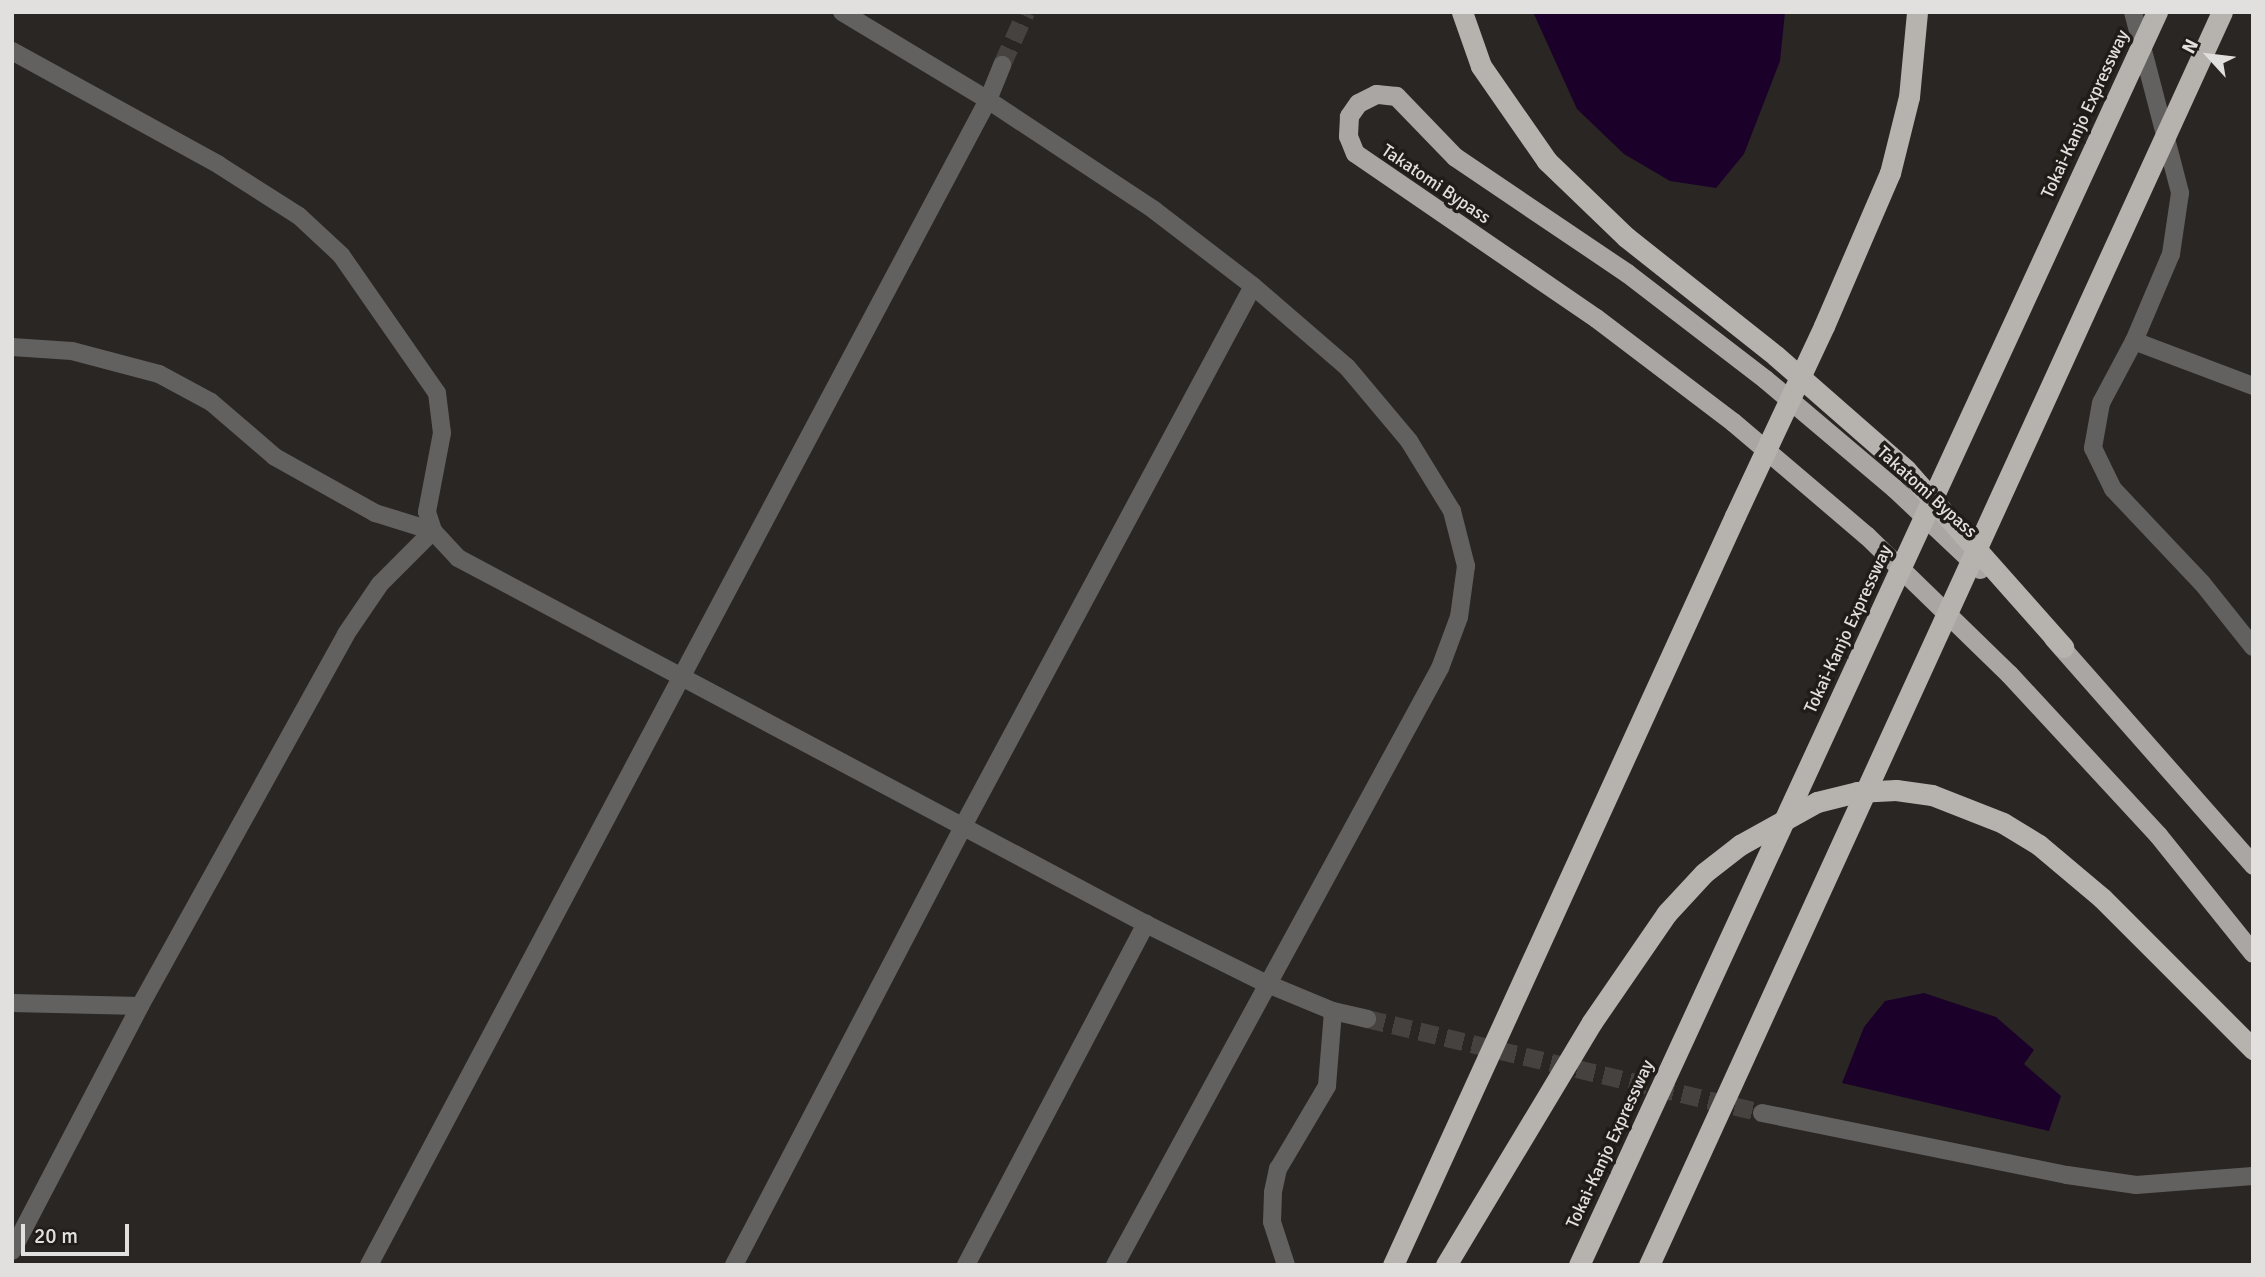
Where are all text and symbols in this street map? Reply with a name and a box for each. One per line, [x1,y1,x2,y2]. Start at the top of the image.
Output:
north arrow [2174,21,2244,91]
street label: Tokai-Kanjo Expressway [2036,26,2134,202]
text: N [2177,35,2204,58]
street label: Takatomi Bypass [1377,140,1495,228]
street label: Takatomi Bypass [1873,442,1981,542]
street label: Tokai-Kanjo Expressway [1799,541,1897,717]
street label: Tokai-Kanjo Expressway [1561,1056,1659,1232]
scale bar [24,1210,133,1254]
text: 20 m [34,1223,78,1249]

